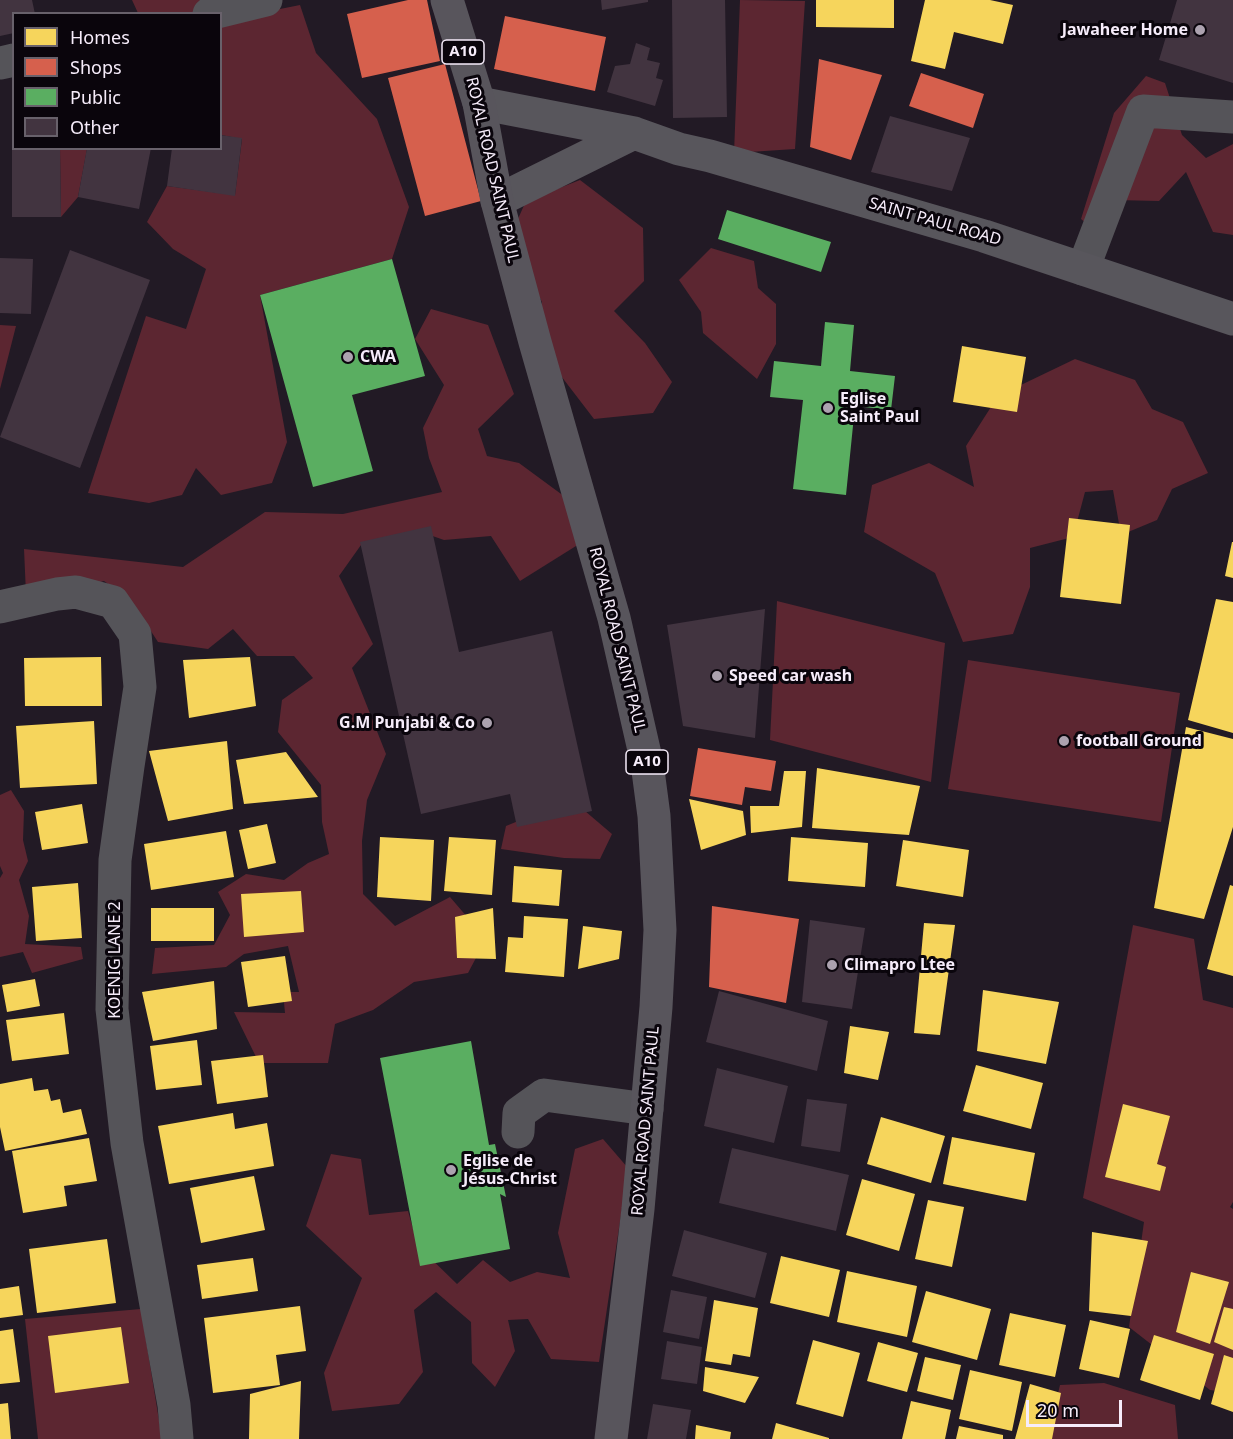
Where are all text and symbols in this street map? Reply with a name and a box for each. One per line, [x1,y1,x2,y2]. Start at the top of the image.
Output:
legend [12,12,222,150]
place label: Jawaheer Home [1062,20,1188,40]
marker: Jawaheer Home [1193,23,1207,37]
text: Homes [70,25,130,49]
road number: A10 [442,40,484,64]
text: Shops [70,55,122,79]
street label: ROYAL ROAD SAINT PAUL [461,75,523,265]
text: Public [70,85,121,109]
text: Other [70,115,119,139]
street label: SAINT PAUL ROAD [866,194,1004,250]
place label: CWA [360,347,396,367]
marker: CWA [341,350,355,364]
place label: Eglise Saint Paul [840,389,919,427]
marker: Eglise Saint Paul [821,401,835,415]
street label: ROYAL ROAD SAINT PAUL [585,545,649,735]
place label: Speed car wash [729,666,852,686]
marker: Speed car wash [710,669,724,683]
place label: G.M Punjabi & Co [339,713,475,733]
marker: G.M Punjabi & Co [480,716,494,730]
place label: football Ground [1076,731,1202,751]
marker: football Ground [1057,734,1071,748]
road number: A10 [626,750,668,774]
street label: KOENIG LANE 2 [105,901,125,1019]
place label: Climapro Ltee [844,955,955,975]
marker: Climapro Ltee [825,958,839,972]
street label: ROYAL ROAD SAINT PAUL [628,1025,664,1217]
place label: Eglise de Jésus-Christ [463,1151,557,1189]
marker: Eglise de Jésus-Christ [444,1163,458,1177]
scale bar [1029,1388,1125,1426]
text: 20 m [1037,1398,1079,1422]

